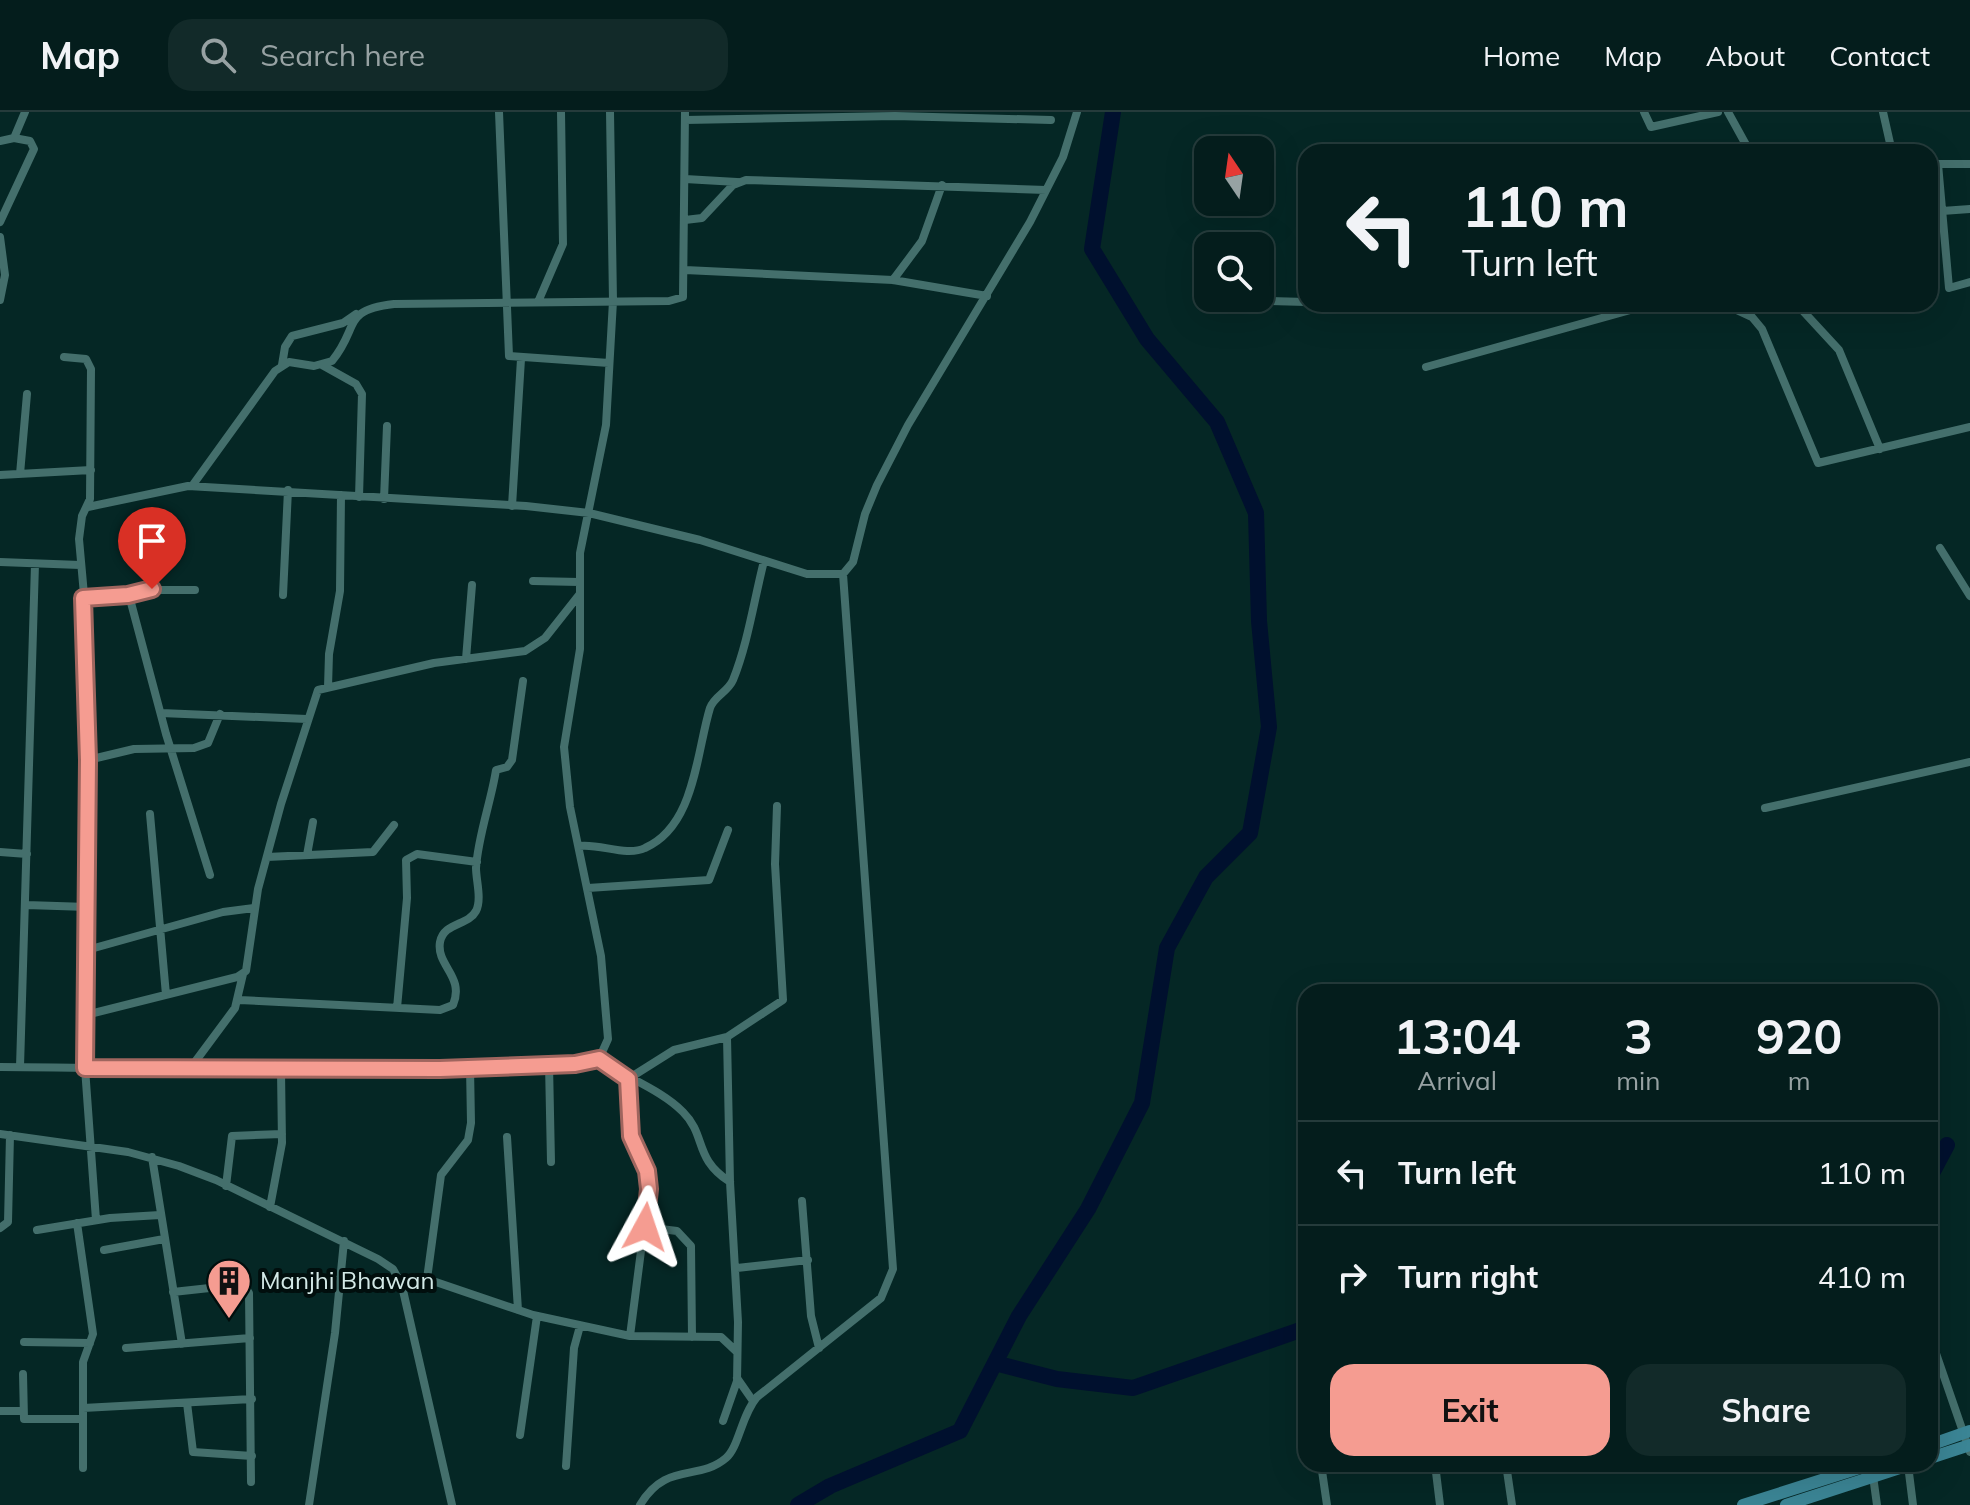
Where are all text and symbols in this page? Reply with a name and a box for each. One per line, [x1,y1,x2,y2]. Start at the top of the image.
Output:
search box [168,19,728,91]
text: Map [40,31,120,79]
icon: search [196,33,240,77]
text: Search here [260,36,425,74]
text: Home [1483,38,1560,73]
text: Map [1604,38,1662,73]
text: About [1706,38,1785,73]
text: Contact [1829,38,1930,73]
north arrow [1194,136,1274,216]
map controls [1194,136,1274,312]
text: 110 m [1462,171,1629,241]
icon: left [1330,176,1434,280]
button: search [1194,232,1274,312]
text: Turn left [1462,240,1598,285]
pin [118,507,186,589]
icon: arrive [130,519,174,563]
text: 13:04 [1394,1006,1521,1066]
text: 3 [1624,1006,1653,1066]
text: 920 [1756,1006,1842,1066]
text: Arrival [1417,1064,1497,1097]
text: min [1616,1064,1660,1097]
text: m [1788,1064,1811,1097]
icon: left [1330,1151,1374,1195]
text: Turn left [1398,1154,1516,1192]
text: 110 m [1818,1154,1906,1192]
position arrow [603,1185,687,1269]
icon: right [1330,1255,1374,1299]
building icon: Manjhi Bhawan [205,1257,253,1320]
text: Turn right [1398,1258,1538,1296]
text: 410 m [1818,1258,1906,1296]
place label: Manjhi Bhawan [260,1265,435,1295]
button: Exit [1330,1364,1610,1456]
button: Share [1626,1364,1906,1456]

